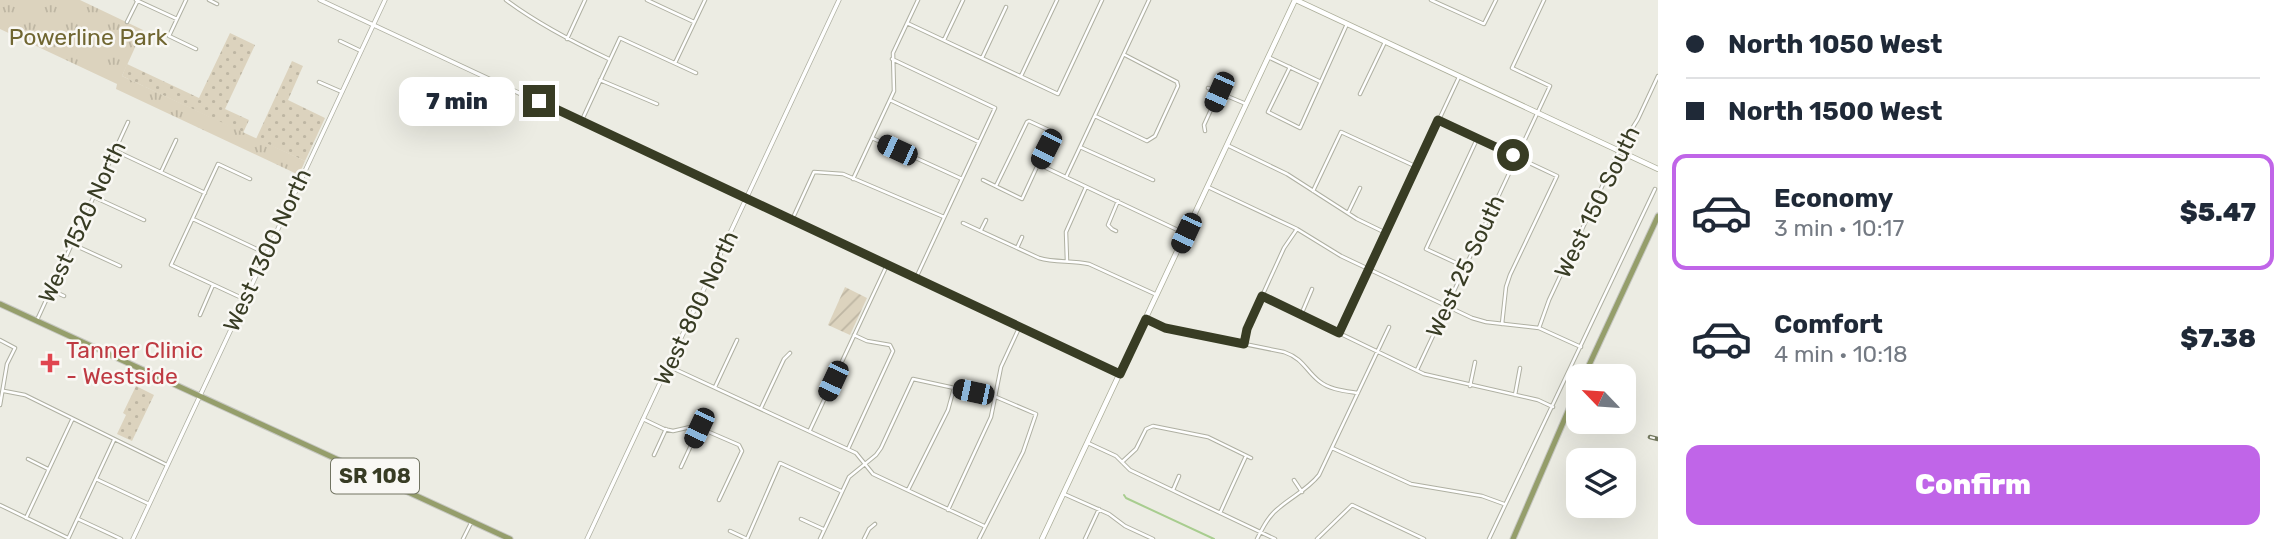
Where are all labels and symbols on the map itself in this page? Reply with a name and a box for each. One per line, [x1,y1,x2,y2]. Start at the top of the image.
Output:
park label: Powerline Park [9,23,167,51]
car [1201,69,1238,115]
callout: 7 min [399,76,514,126]
route end [523,85,555,117]
street label: West 150 South [1548,122,1646,282]
car [1028,126,1065,172]
car [874,132,921,168]
street label: West 1520 North [32,137,132,307]
route start [1497,139,1529,171]
street label: West 1300 North [217,164,317,336]
street label: West 25 South [1420,190,1510,342]
car [1168,210,1205,256]
street label: West 800 North [648,226,744,390]
place label: Tanner Clinic - Westside [66,336,203,390]
marker: Tanner Clinic - Westside [40,353,60,373]
car [815,358,852,404]
north arrow [1566,364,1636,434]
car [951,377,996,407]
car [681,405,718,451]
road number: SR 108 [331,458,419,494]

